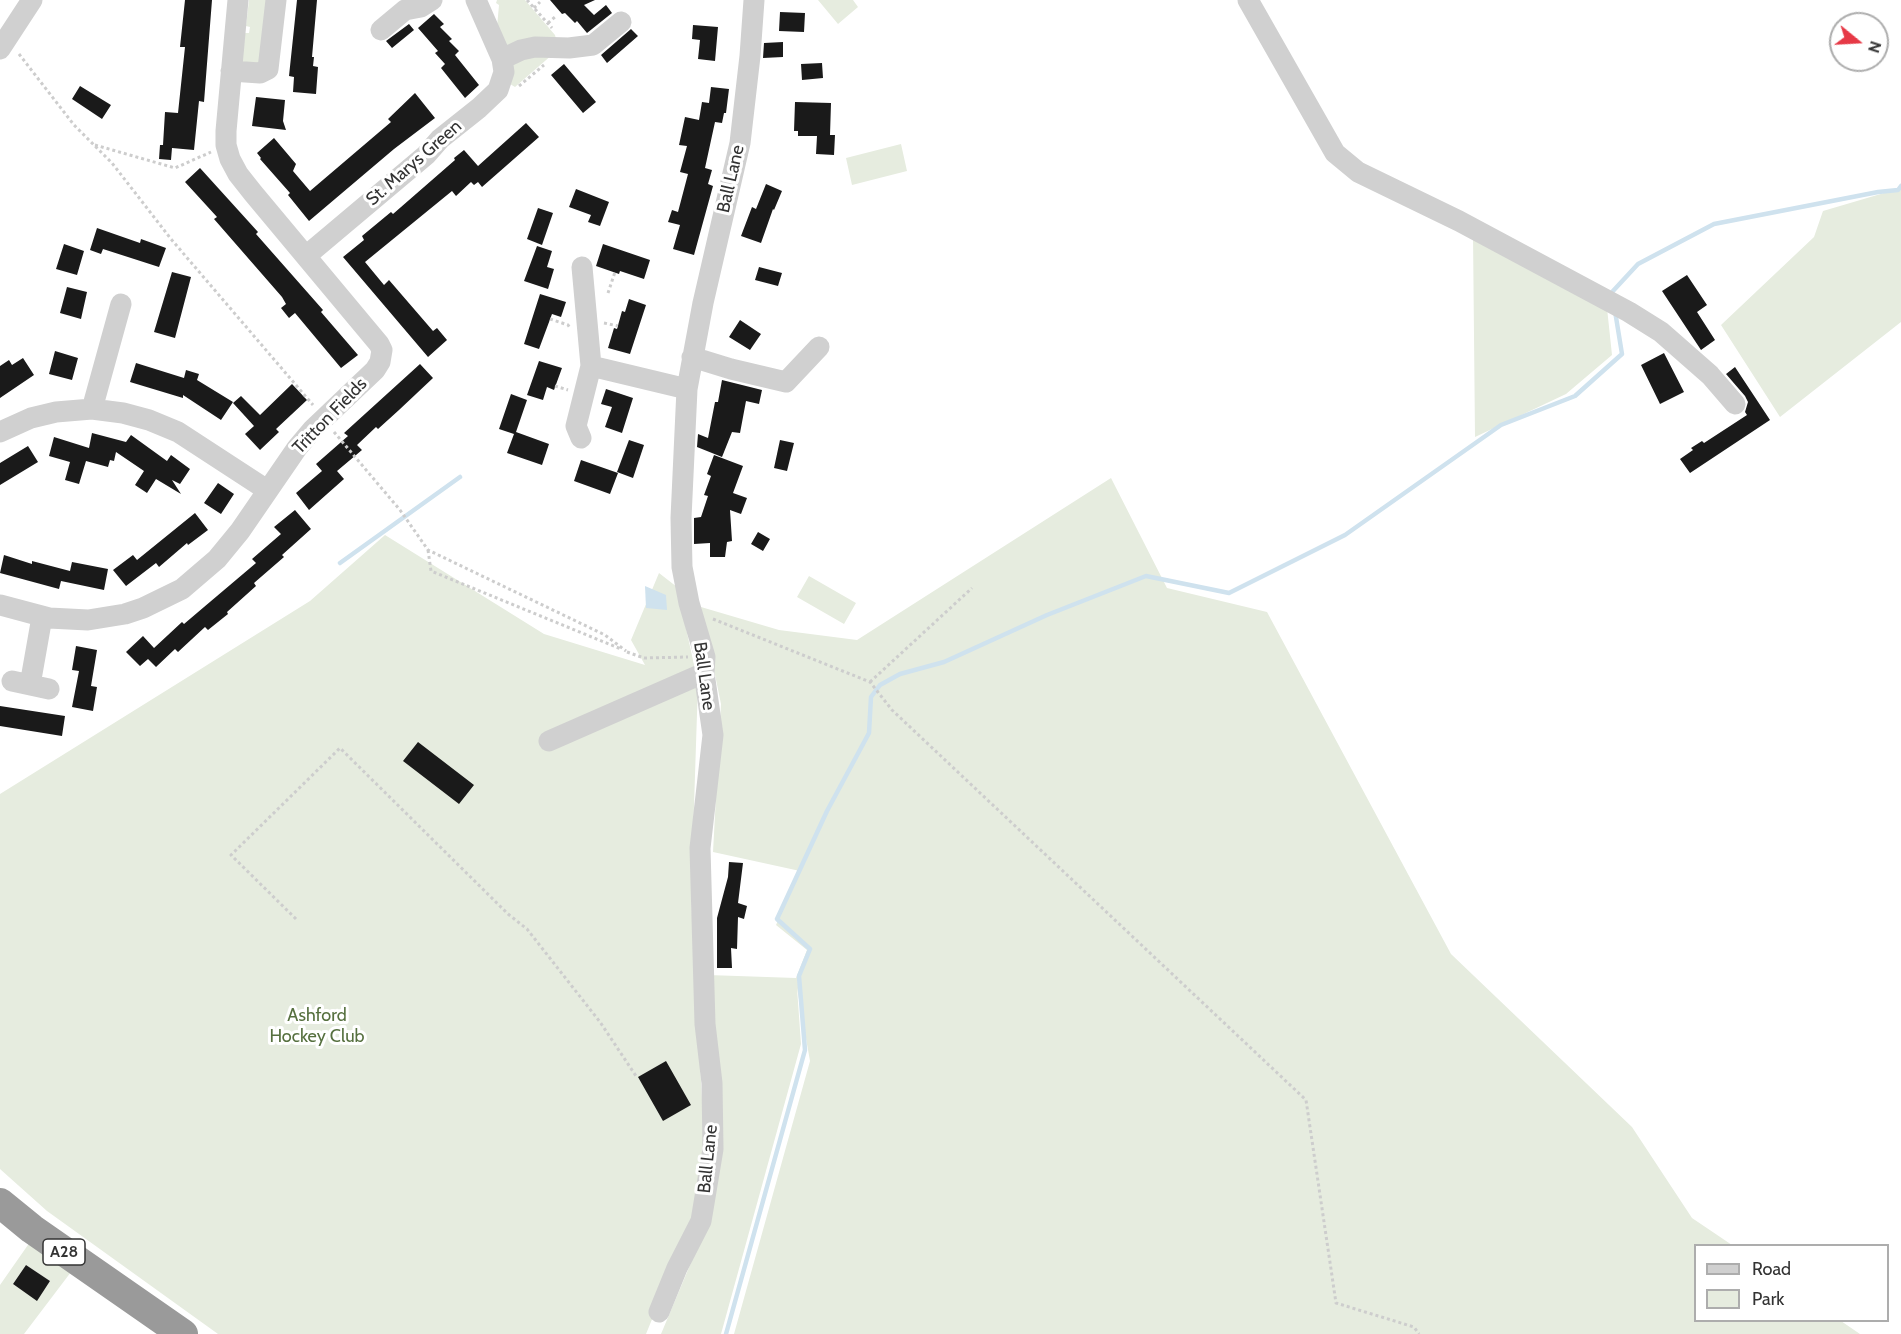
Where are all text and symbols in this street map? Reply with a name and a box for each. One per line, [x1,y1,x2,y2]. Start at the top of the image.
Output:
north arrow [1829,12,1889,72]
text: N [1864,39,1885,55]
street label: St. Marys Green [362,116,466,210]
street label: Ball Lane [713,143,749,215]
street label: Tritton Fields [288,373,372,459]
street label: Ball Lane [689,640,719,712]
park label: Ashford Hockey Club [269,1005,365,1048]
street label: Ball Lane [694,1124,722,1194]
road number: A28 [43,1239,85,1265]
legend [1694,1244,1889,1322]
text: Road [1752,1258,1791,1280]
text: Park [1752,1288,1784,1310]

